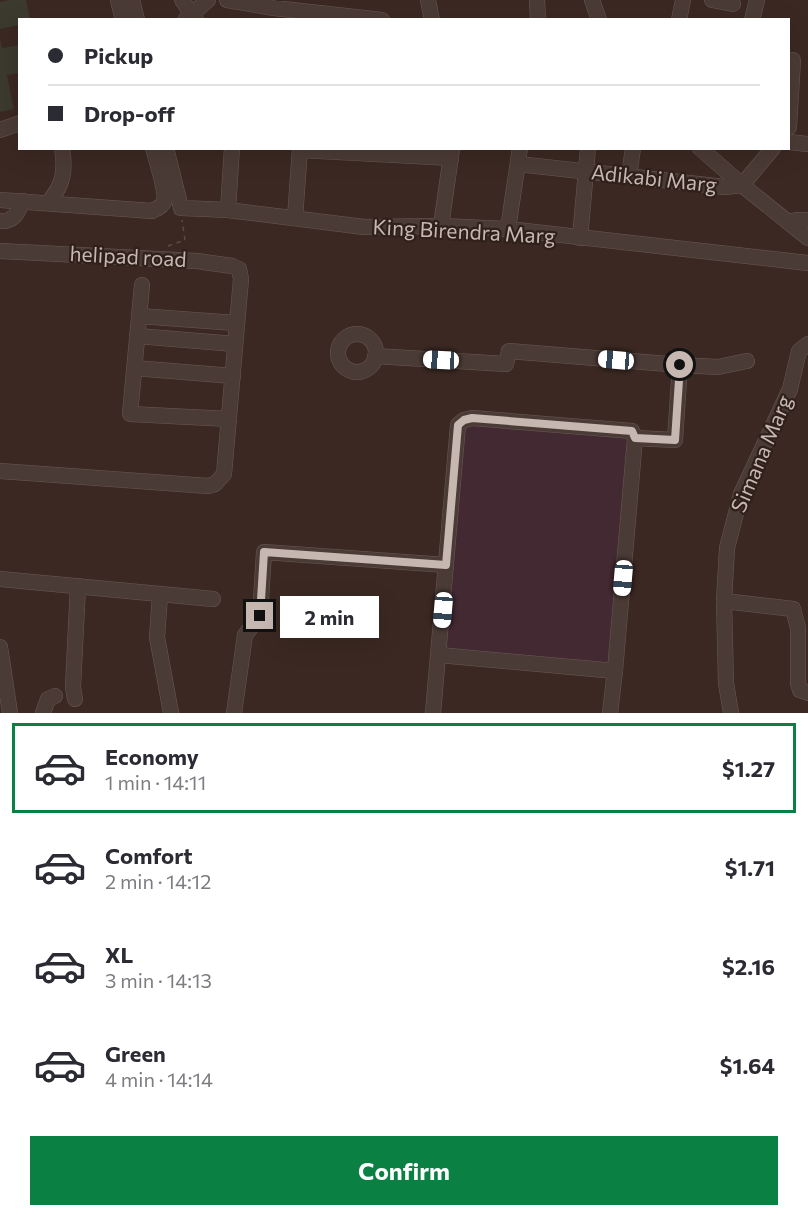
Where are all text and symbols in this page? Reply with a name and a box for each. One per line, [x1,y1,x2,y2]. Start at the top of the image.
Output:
text: Pickup [84,42,153,69]
text: Drop-off [84,100,175,127]
street label: Adikabi Marg [590,158,718,197]
street label: King Birendra Marg [372,213,556,248]
street label: helipad road [69,240,187,271]
car [597,349,635,371]
car [423,350,459,370]
route start [666,351,693,378]
street label: Simana Marg [725,391,796,516]
car [612,559,634,597]
car [432,591,454,629]
callout: 2 min [281,595,380,637]
route end [246,602,273,629]
text: 2 min [305,605,354,629]
icon: car [33,741,87,795]
text: Economy [105,743,199,770]
text: $1.27 [722,755,775,782]
text: 1 min · 14:11 [105,770,206,794]
icon: car [33,840,87,894]
text: Comfort [105,842,193,869]
text: $1.71 [725,854,775,881]
text: 2 min · 14:12 [105,869,211,893]
icon: car [33,939,87,993]
text: XL [105,941,133,968]
text: $2.16 [722,953,775,980]
text: 3 min · 14:13 [105,968,212,992]
icon: car [33,1038,87,1092]
text: Green [105,1040,166,1067]
text: $1.64 [720,1052,775,1079]
text: 4 min · 14:14 [105,1067,213,1091]
button: Confirm [30,1136,778,1205]

